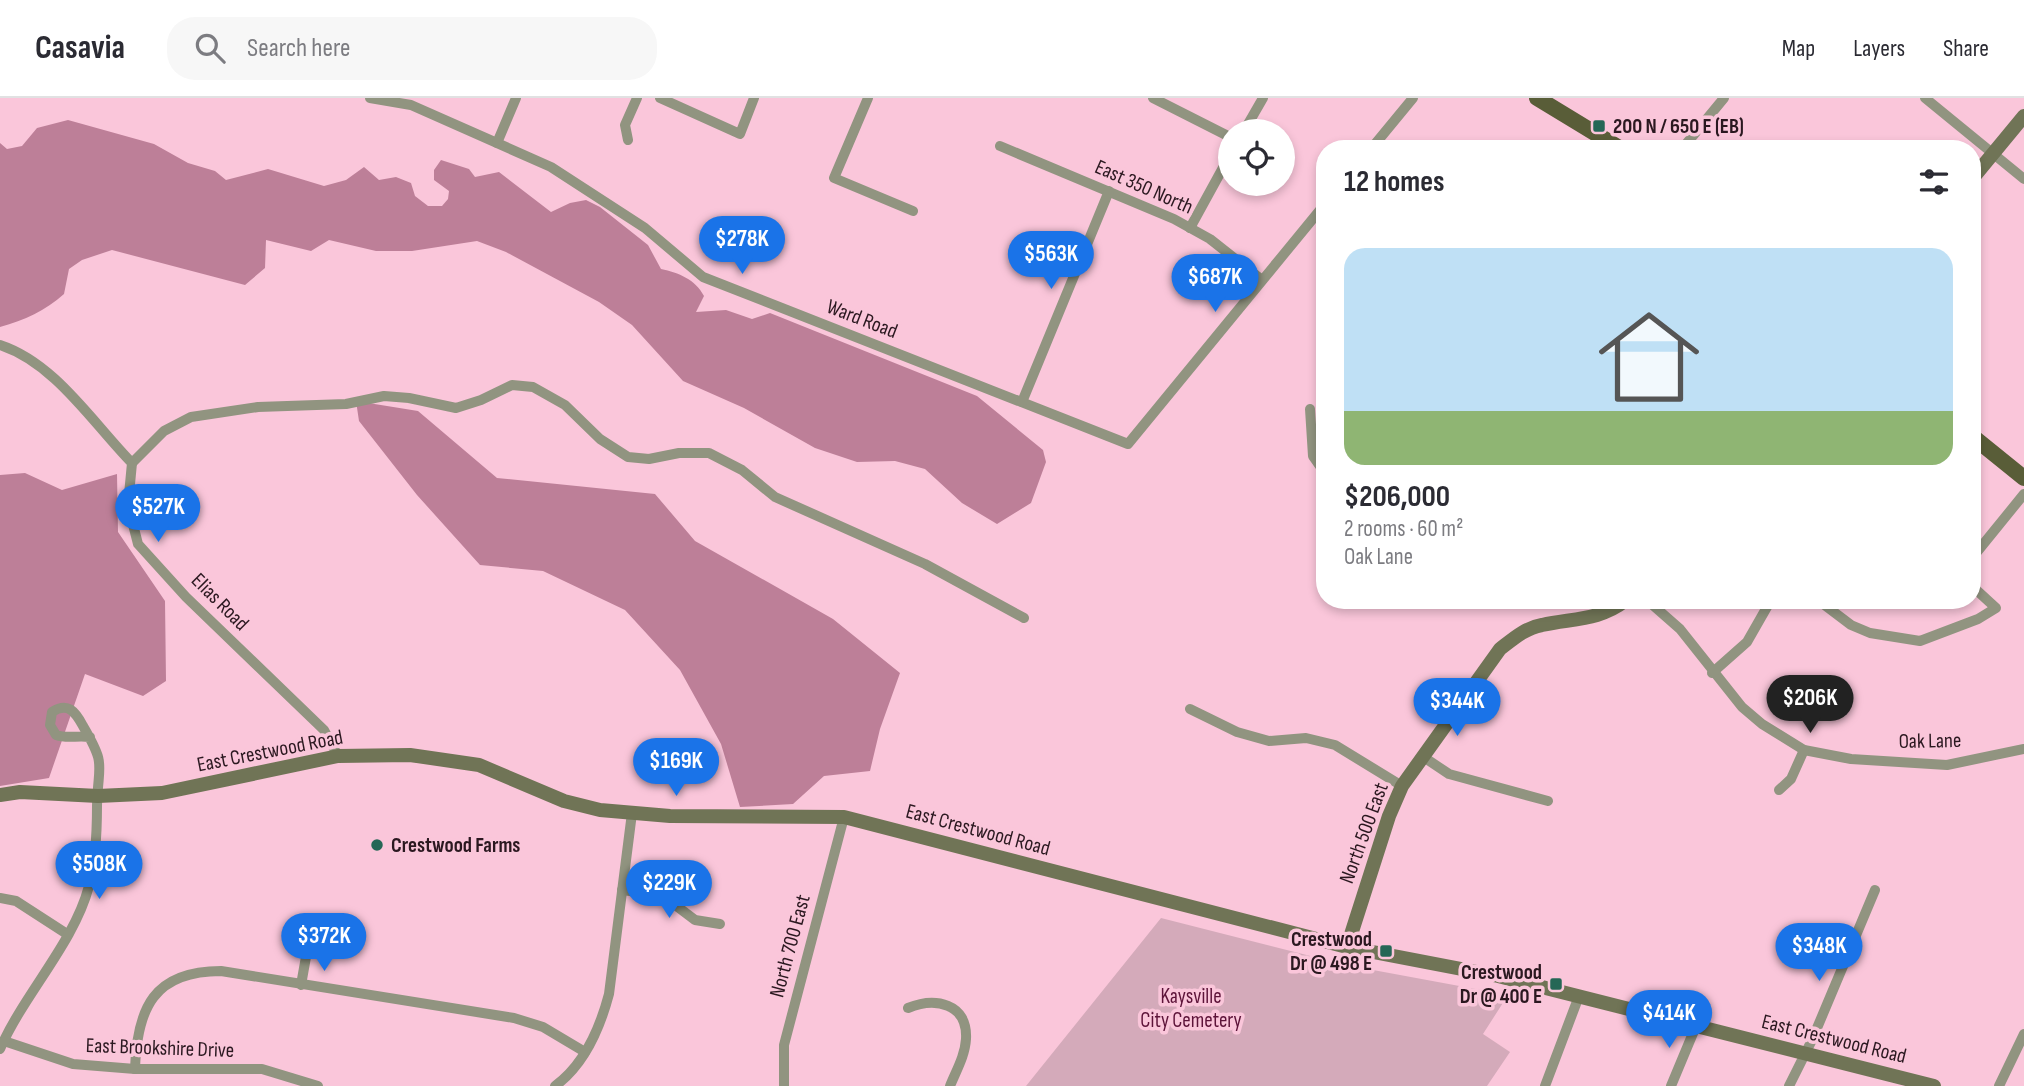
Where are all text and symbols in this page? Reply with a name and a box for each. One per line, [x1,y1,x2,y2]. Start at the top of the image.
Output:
search box [167,17,657,80]
text: Casavia [35,28,125,68]
icon: search [191,29,229,67]
text: Search here [247,33,350,64]
text: Map [1782,34,1815,63]
text: Layers [1853,34,1905,63]
text: Share [1943,34,1989,63]
place label: 200 N / 650 E (EB) [1613,114,1744,139]
marker: 200 N / 650 E (EB) [1591,118,1607,134]
map controls [1218,119,1295,196]
button: locate [1218,119,1295,196]
street label: East 350 North [1091,154,1197,220]
icon: filters [1915,163,1953,201]
text: 12 homes [1344,164,1445,200]
pin: $278K [693,216,791,276]
text: $278K [715,225,769,253]
pin: $563K [1002,232,1100,291]
text: $563K [1024,240,1078,268]
pin: $687K [1166,254,1264,314]
text: $687K [1188,263,1242,291]
street label: Ward Road [823,294,901,344]
icon: home [1586,294,1712,420]
text: $206,000 [1344,479,1450,515]
pin: $527K [109,484,207,544]
text: $527K [131,493,185,521]
text: 2 rooms · 60 m² [1344,515,1463,543]
text: Oak Lane [1344,543,1413,571]
street label: Elias Road [186,568,254,636]
pin: $206K [1761,676,1859,735]
pin: $344K [1408,678,1506,738]
text: $206K [1783,684,1837,712]
text: $344K [1430,687,1484,715]
street label: East Crestwood Road [195,725,345,777]
street label: Oak Lane [1898,728,1962,754]
pin: $169K [627,738,725,798]
text: $169K [649,747,703,775]
street label: North 500 East [1334,779,1394,887]
street label: East Crestwood Road [903,799,1053,861]
place label: Crestwood Farms [391,833,520,858]
marker: Crestwood Farms [369,837,385,853]
pin: $508K [50,842,148,901]
text: $508K [72,850,127,878]
pin: $229K [620,860,718,920]
text: $229K [642,869,696,897]
street label: North 700 East [764,892,816,1000]
pin: $372K [275,914,373,973]
text: $372K [297,922,351,950]
pin: $348K [1770,924,1868,983]
place label: Crestwood Dr @ 498 E [1290,927,1372,976]
text: $348K [1791,932,1847,960]
marker: Crestwood Dr @ 498 E [1378,943,1394,959]
place label: Crestwood Dr @ 400 E [1460,960,1542,1009]
marker: Crestwood Dr @ 400 E [1548,976,1564,992]
park label: Kaysville City Cemetery [1140,984,1242,1033]
pin: $414K [1620,990,1718,1050]
text: $414K [1642,999,1696,1027]
street label: East Crestwood Road [1759,1009,1909,1069]
street label: East Brookshire Drive [85,1033,235,1063]

